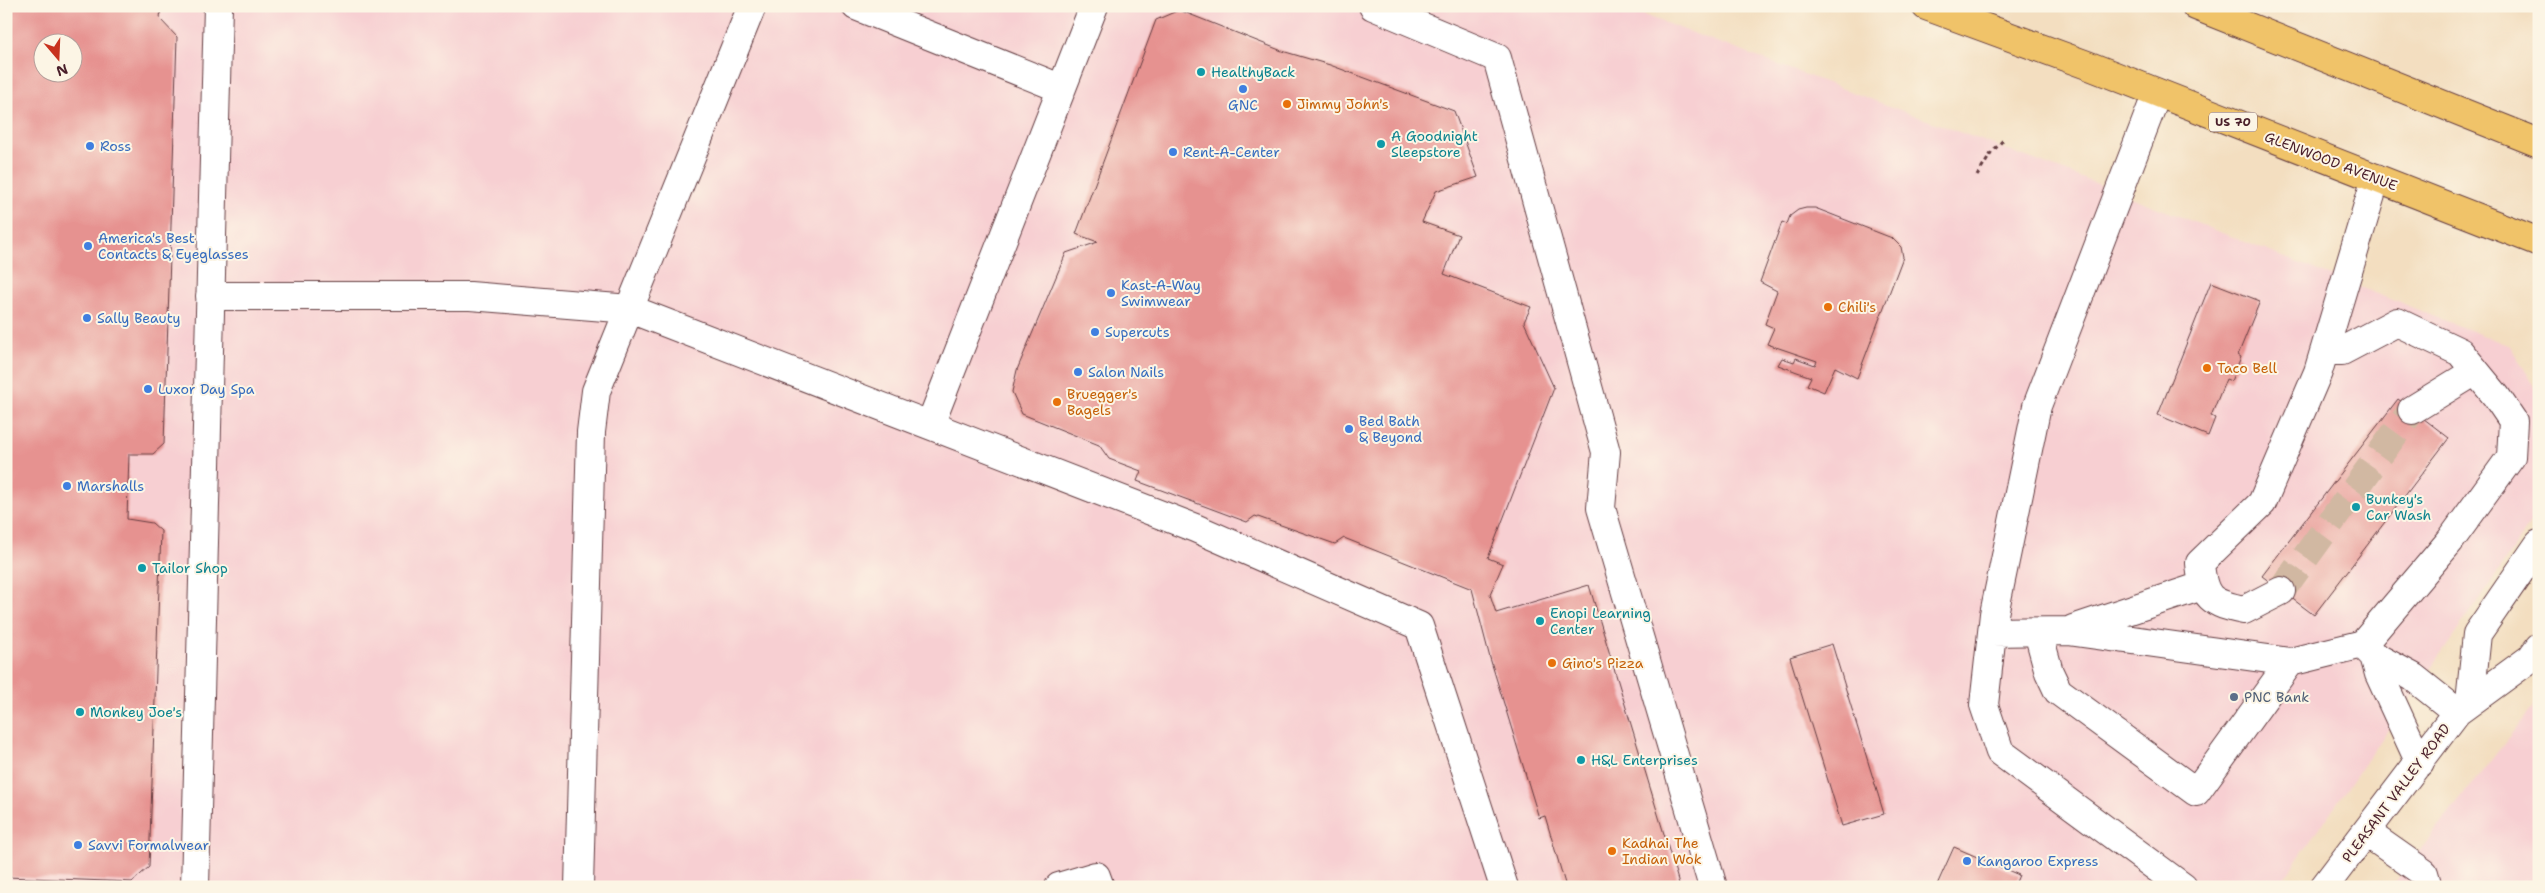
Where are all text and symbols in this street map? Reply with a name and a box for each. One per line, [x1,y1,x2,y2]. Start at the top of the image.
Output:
north arrow [32,32,82,82]
text: N [54,60,70,81]
place label: HealthyBack [1211,63,1295,81]
marker: HealthyBack [1195,66,1207,78]
marker: GNC [1237,83,1249,95]
place label: Jimmy John's [1297,95,1389,113]
place label: GNC [1228,96,1258,114]
marker: Jimmy John's [1281,98,1293,110]
road number: US 70 [2209,112,2257,132]
place label: A Goodnight Sleepstore [1391,127,1478,161]
street label: GLENWOOD AVENUE [2262,127,2400,195]
place label: Ross [100,137,131,155]
marker: A Goodnight Sleepstore [1375,138,1387,150]
marker: Ross [84,140,96,152]
place label: Rent-A-Center [1183,143,1280,161]
marker: Rent-A-Center [1167,146,1179,158]
place label: America's Best Contacts & Eyeglasses [98,229,249,263]
marker: America's Best Contacts & Eyeglasses [82,240,94,252]
place label: Kast-A-Way Swimwear [1121,276,1201,310]
marker: Kast-A-Way Swimwear [1105,287,1117,299]
place label: Chili's [1838,298,1876,316]
marker: Chili's [1822,301,1834,313]
place label: Sally Beauty [97,309,181,327]
marker: Sally Beauty [81,312,93,324]
place label: Supercuts [1105,323,1170,341]
marker: Supercuts [1089,326,1101,338]
place label: Taco Bell [2217,359,2278,377]
marker: Taco Bell [2201,362,2213,374]
place label: Salon Nails [1088,363,1164,381]
marker: Salon Nails [1072,366,1084,378]
place label: Luxor Day Spa [158,380,255,398]
marker: Luxor Day Spa [142,383,154,395]
place label: Bruegger's Bagels [1067,385,1138,419]
marker: Bruegger's Bagels [1051,396,1063,408]
place label: Bed Bath & Beyond [1359,412,1422,446]
marker: Bed Bath & Beyond [1343,423,1355,435]
place label: Marshalls [77,477,144,495]
marker: Marshalls [61,480,73,492]
place label: Bunkey's Car Wash [2366,490,2431,524]
marker: Bunkey's Car Wash [2350,501,2362,513]
place label: Tailor Shop [152,559,228,577]
marker: Tailor Shop [136,562,148,574]
place label: Enopi Learning Center [1550,604,1651,638]
marker: Enopi Learning Center [1534,615,1546,627]
place label: Gino's Pizza [1562,654,1644,672]
marker: Gino's Pizza [1546,657,1558,669]
place label: PNC Bank [2244,688,2309,706]
marker: PNC Bank [2228,691,2240,703]
place label: Monkey Joe's [90,703,182,721]
marker: Monkey Joe's [74,706,86,718]
street label: PLEASANT VALLEY ROAD [2338,720,2454,866]
place label: H&L Enterprises [1591,751,1698,769]
marker: H&L Enterprises [1575,754,1587,766]
place label: Kadhai The Indian Wok [1622,834,1702,868]
place label: Savvi Formalwear [88,836,209,854]
marker: Savvi Formalwear [72,839,84,851]
marker: Kadhai The Indian Wok [1606,845,1618,857]
place label: Kangaroo Express [1977,852,2099,870]
marker: Kangaroo Express [1961,855,1973,867]

